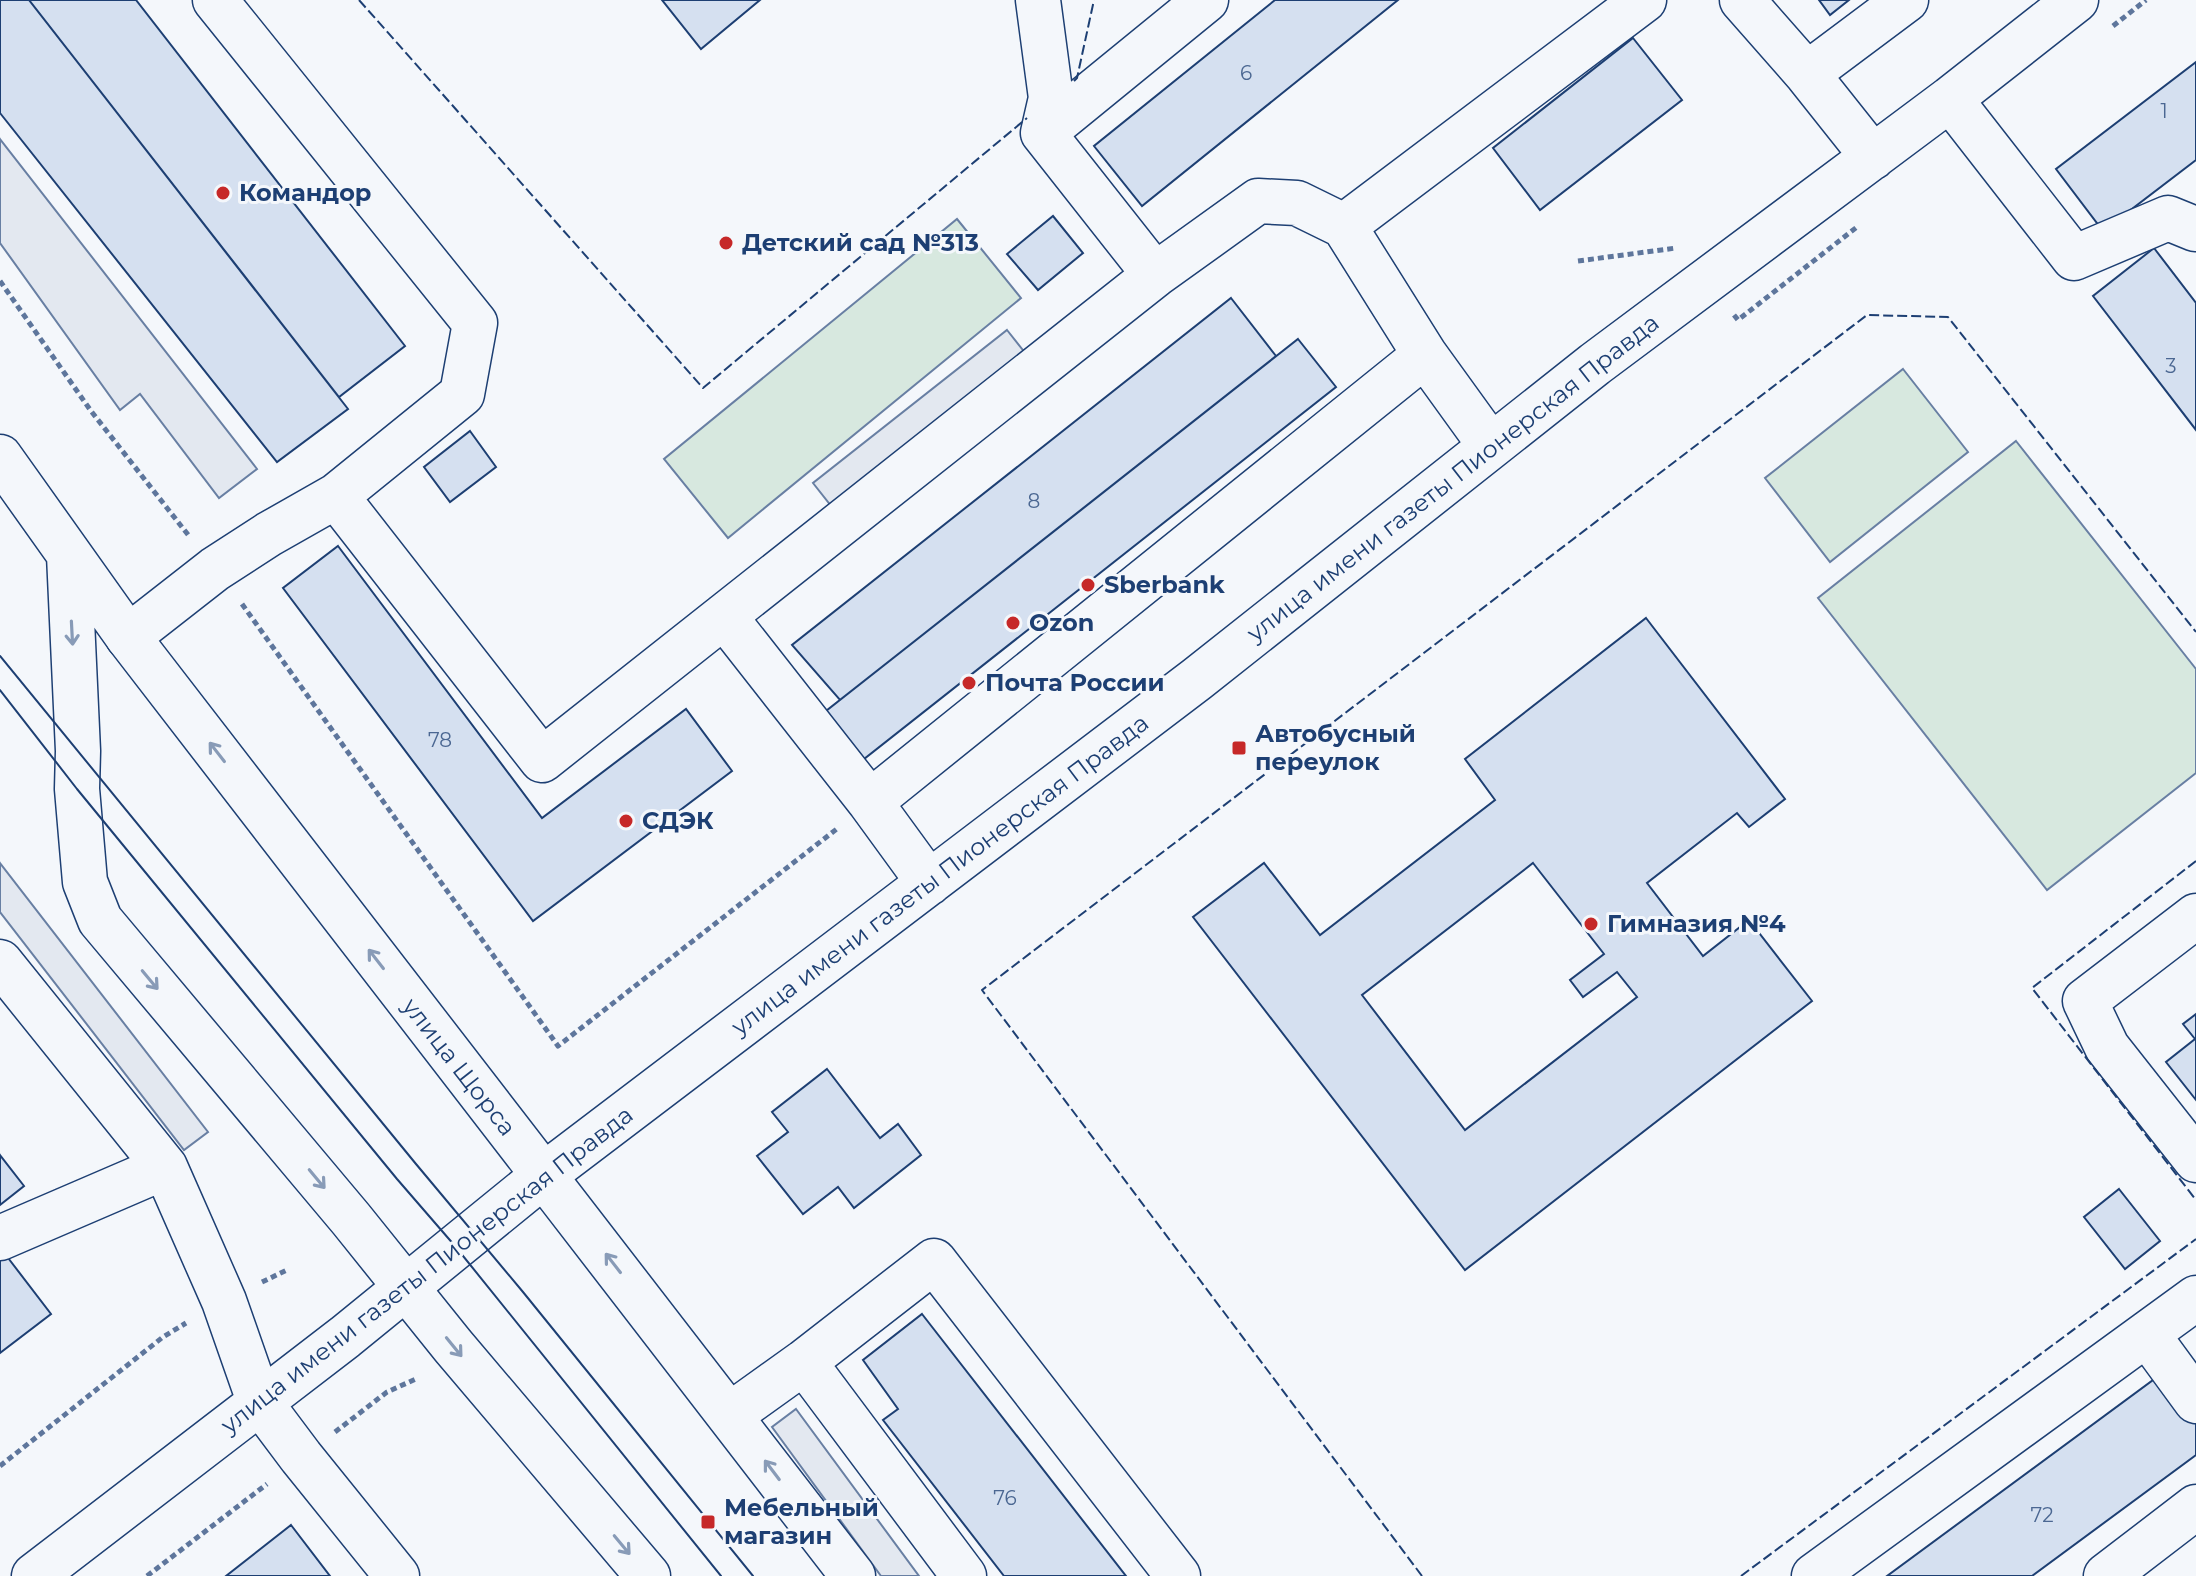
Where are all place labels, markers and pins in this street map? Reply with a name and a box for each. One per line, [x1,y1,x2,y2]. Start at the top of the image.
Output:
place label: Командор [239,178,372,207]
marker: Командор [214,184,232,202]
place label: Детский сад №313 [742,228,979,257]
marker: Детский сад №313 [717,234,735,252]
place label: Sberbank [1104,570,1225,599]
marker: Sberbank [1079,576,1097,594]
place label: Ozon [1029,608,1094,637]
marker: Ozon [1004,614,1022,632]
place label: Почта России [985,668,1165,697]
marker: Почта России [960,674,978,692]
place label: Автобусный переулок [1255,719,1416,776]
marker: Автобусный переулок [1230,739,1248,757]
place label: СДЭК [642,806,714,835]
marker: СДЭК [617,812,635,830]
place label: Гимназия №4 [1607,909,1786,938]
marker: Гимназия №4 [1582,915,1600,933]
place label: Мебельный магазин [724,1493,879,1550]
marker: Мебельный магазин [699,1513,717,1531]

